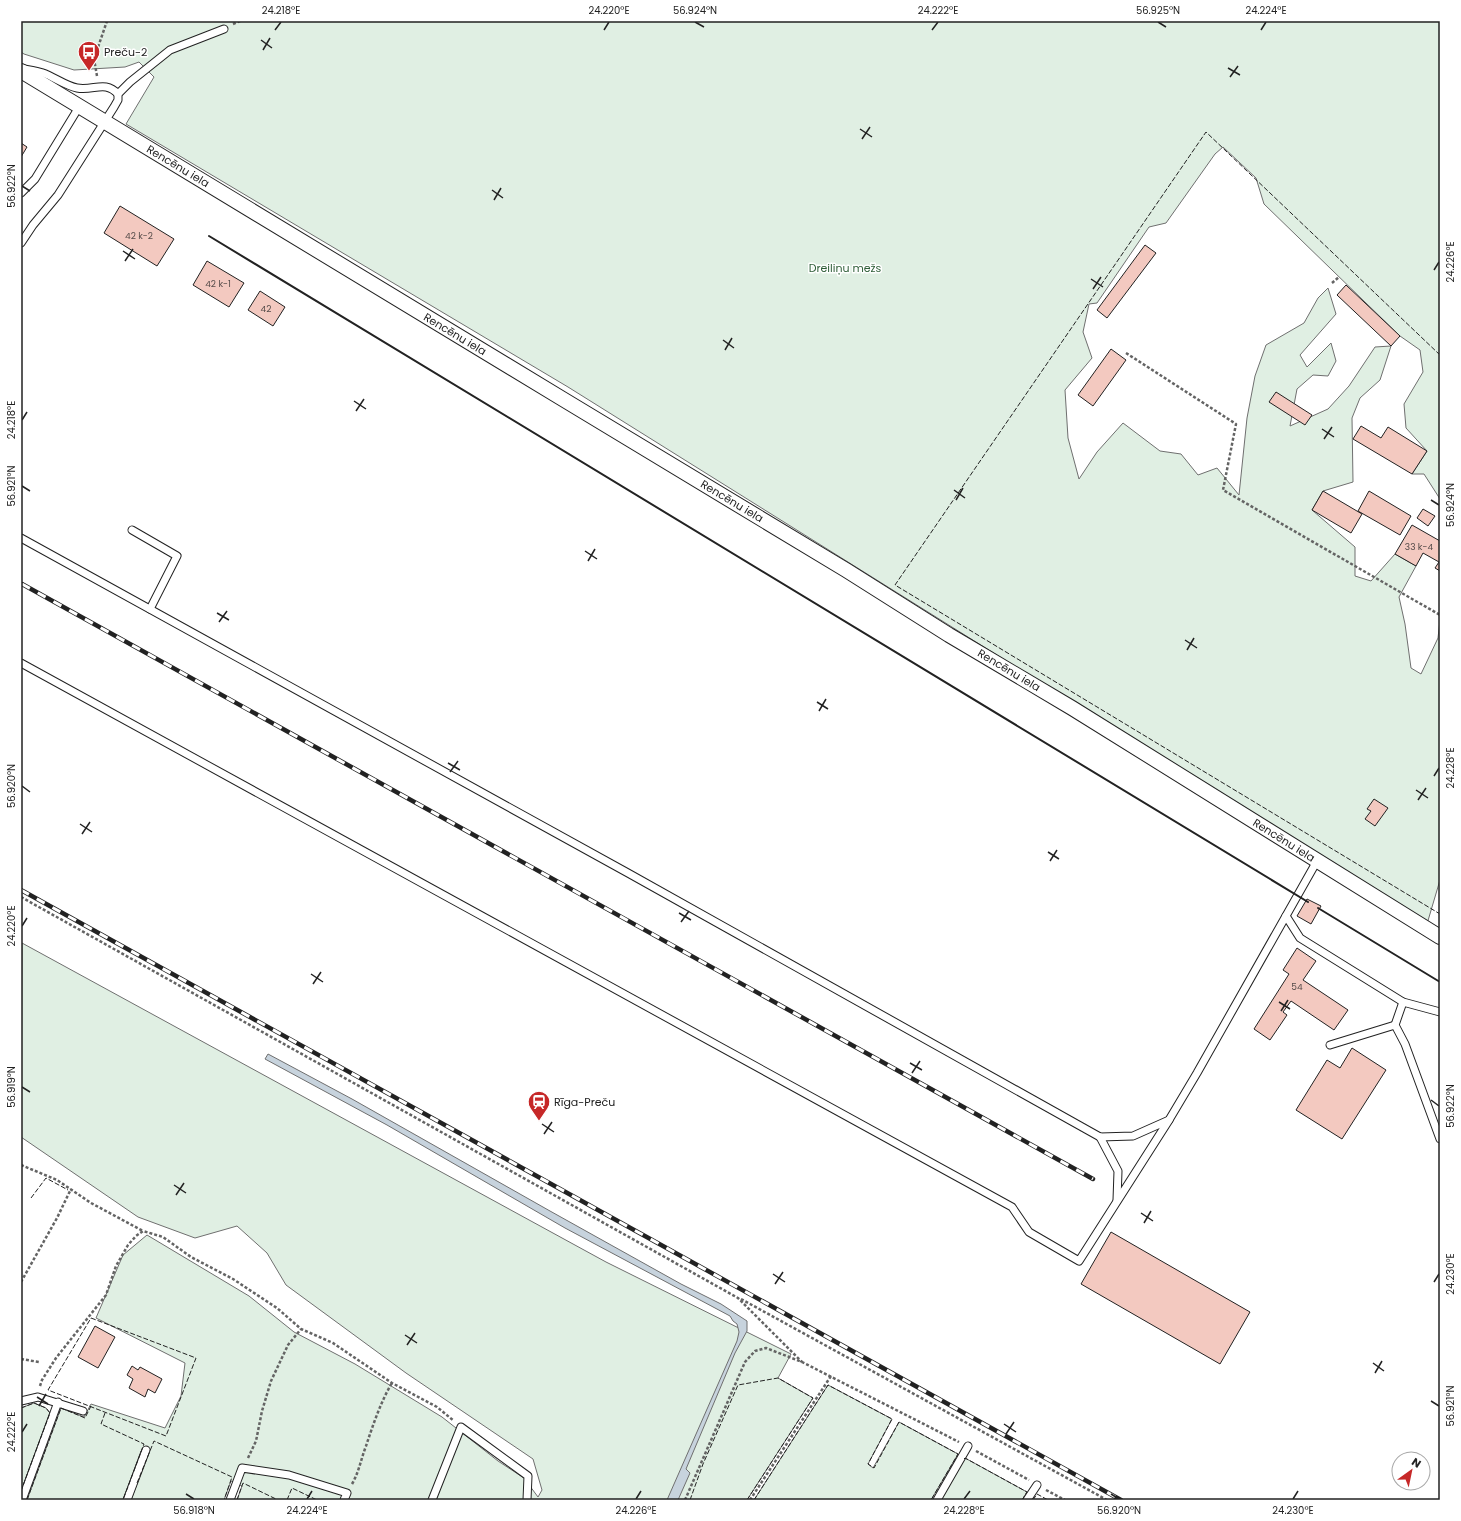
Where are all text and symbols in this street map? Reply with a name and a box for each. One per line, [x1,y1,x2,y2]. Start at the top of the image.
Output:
text: 24.218°E [262,3,300,18]
text: 24.220°E [588,3,630,18]
text: 56.924°N [673,3,717,18]
text: 24.222°E [918,3,958,18]
text: 56.925°N [1136,3,1180,18]
text: 24.224°E [1245,3,1287,18]
bus stop icon: Preču-2 [76,39,102,72]
place label: Preču-2 [104,44,147,60]
street label: Rencēnu iela [144,141,212,191]
text: 56.922°N [4,164,19,208]
house number: 42 k-2 [125,230,153,242]
text: 24.226°E [1443,241,1458,283]
park label: Dreiliņu mežs [809,260,882,276]
house number: 42 k-1 [205,278,231,290]
house number: 42 [261,303,271,315]
street label: Rencēnu iela [421,309,489,359]
text: 24.218°E [4,401,19,439]
text: 56.921°N [4,465,19,507]
street label: Rencēnu iela [698,476,766,526]
text: 56.924°N [1443,483,1458,527]
house number: 33 k-4 [1405,541,1433,553]
street label: Rencēnu iela [975,645,1043,695]
text: 24.228°E [1443,747,1458,789]
text: 56.920°N [4,764,19,808]
street label: Rencēnu iela [1250,814,1318,866]
text: 24.220°E [4,905,19,947]
house number: 54 [1291,981,1303,993]
text: 56.919°N [4,1066,19,1108]
text: 56.922°N [1443,1084,1458,1128]
station icon: Rīga-Preču [526,1089,552,1122]
place label: Rīga-Preču [554,1094,615,1110]
text: 24.230°E [1443,1253,1458,1295]
text: 56.921°N [1443,1385,1458,1427]
text: 24.222°E [4,1412,19,1452]
north arrow [1391,1451,1431,1491]
text: N [1409,1454,1424,1472]
text: 56.918°N [173,1503,215,1518]
text: 24.224°E [286,1503,328,1518]
text: 24.226°E [615,1503,657,1518]
text: 24.228°E [943,1503,985,1518]
text: 56.920°N [1097,1503,1141,1518]
text: 24.230°E [1272,1503,1314,1518]

